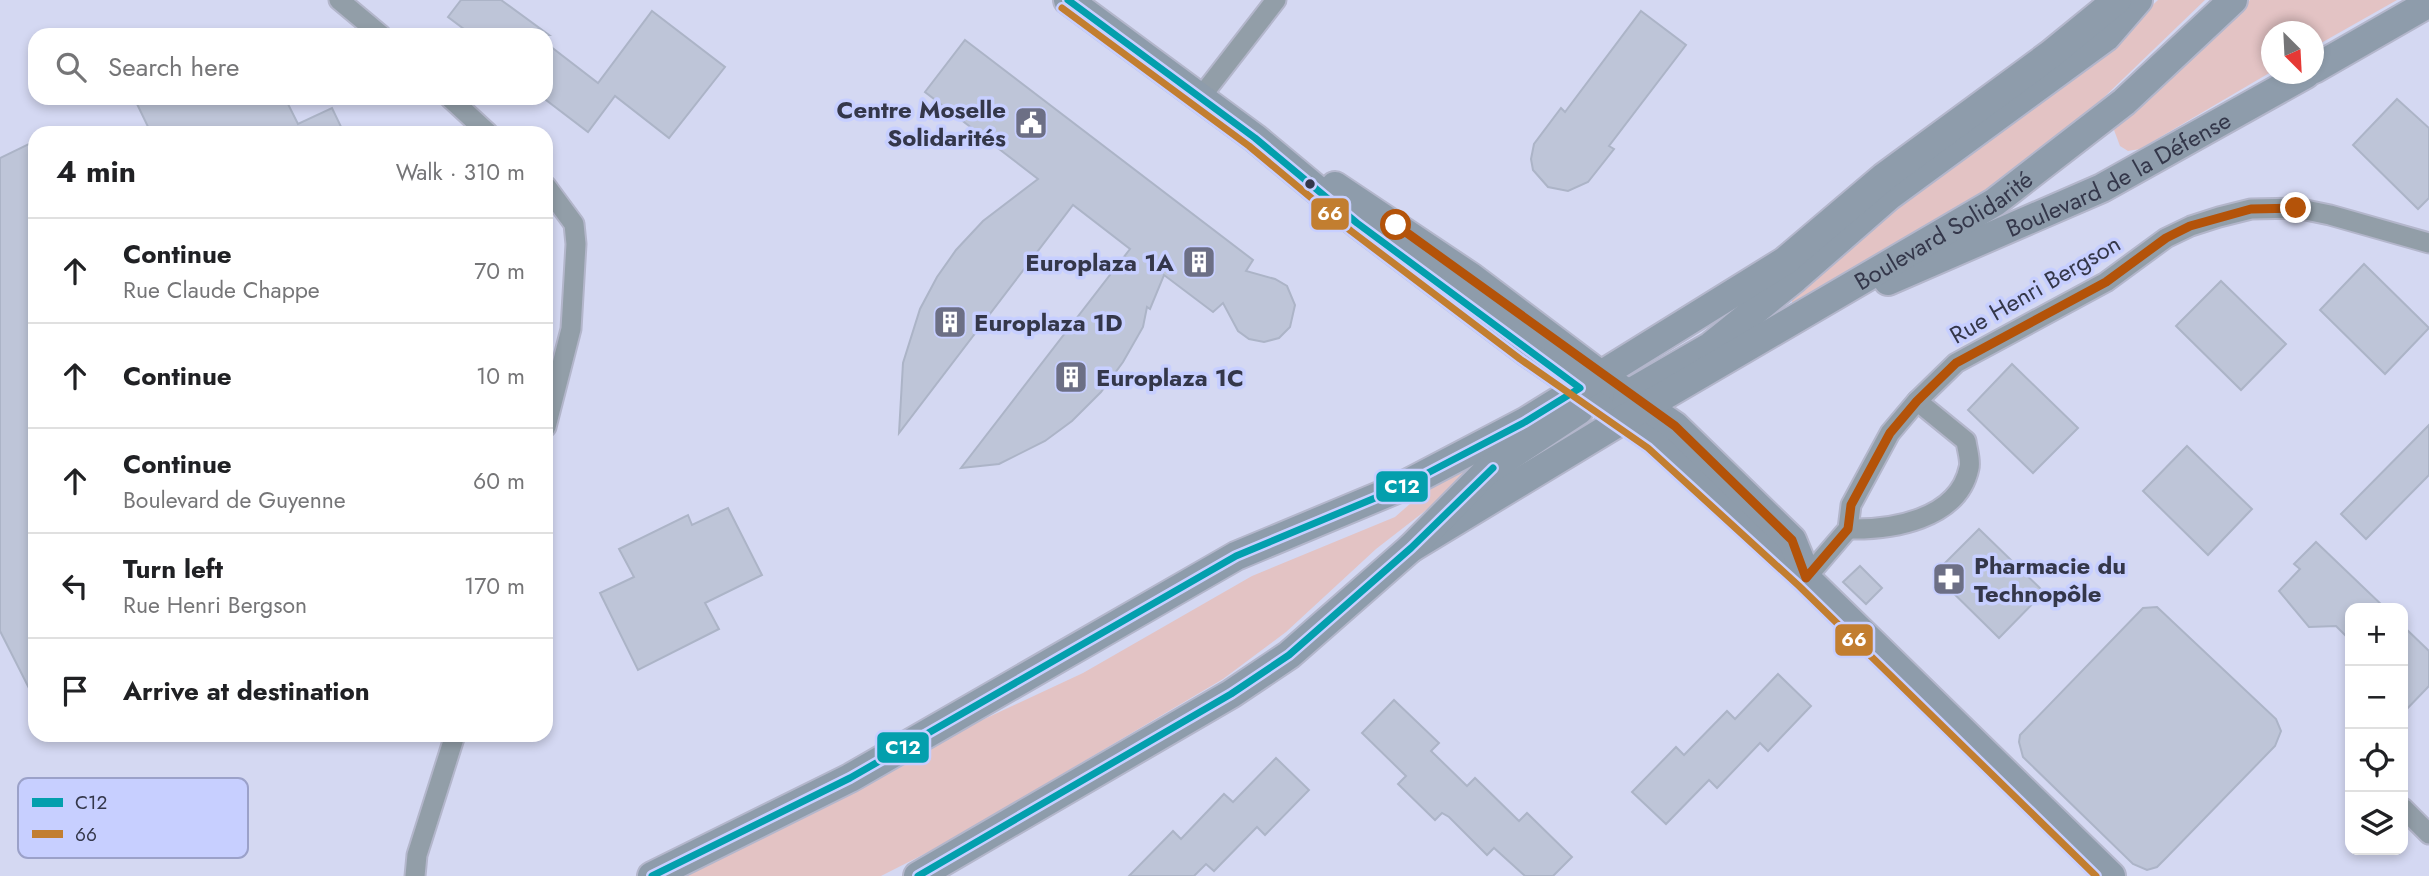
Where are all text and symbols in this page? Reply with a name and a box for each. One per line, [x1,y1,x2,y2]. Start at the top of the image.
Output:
north arrow [2261,21,2324,84]
search box [28,28,553,105]
icon: search [52,48,90,86]
text: Search here [108,48,240,86]
place label: Centre Moselle Solidarités [837,92,1006,155]
street label: Boulevard de la Défense [2000,102,2237,245]
public building icon: Centre Moselle Solidarités [1012,104,1050,142]
text: 4 min [56,150,136,193]
text: Walk · 310 m [396,155,525,189]
street label: Boulevard Solidarité [1847,162,2040,298]
unlabelled marker [1303,177,1317,191]
route end [2280,192,2311,223]
line badge: 66 [1310,197,1350,231]
text: 66 [1317,200,1343,227]
route start [1380,209,1411,240]
street label: Rue Henri Bergson [1943,226,2127,352]
text: Continue [123,235,232,273]
building icon: Europlaza 1A [1180,243,1218,281]
place label: Europlaza 1A [1025,245,1174,280]
icon: ahead [56,252,94,290]
text: 70 m [474,254,525,288]
text: Rue Claude Chappe [123,273,320,307]
building icon: Europlaza 1D [931,303,969,341]
place label: Europlaza 1D [974,305,1123,340]
icon: ahead [56,357,94,395]
text: Continue [123,357,232,395]
building icon: Europlaza 1C [1052,358,1090,396]
text: 10 m [476,359,525,393]
place label: Europlaza 1C [1096,360,1244,395]
text: Continue [123,445,232,483]
icon: ahead [56,462,94,500]
text: 60 m [473,464,525,498]
line badge: C12 [1375,470,1429,503]
text: C12 [1384,473,1420,500]
text: Boulevard de Guyenne [123,483,346,517]
place label: Pharmacie du Technopôle [1974,548,2126,611]
text: Turn left [123,550,223,588]
pharmacy icon: Pharmacie du Technopôle [1930,560,1968,598]
icon: left [56,567,94,605]
text: 170 m [464,569,525,603]
text: Rue Henri Bergson [123,588,307,622]
map controls [2345,603,2408,855]
button: + [2345,603,2408,666]
line badge: 66 [1834,623,1874,657]
text: 66 [1841,626,1867,653]
button: − [2345,666,2408,729]
icon: arrive [56,672,94,710]
text: Arrive at destination [123,672,370,710]
button: locate [2345,729,2408,792]
line badge: C12 [876,731,930,764]
text: C12 [885,734,921,761]
legend [18,778,248,858]
text: C12 [75,789,107,816]
button: layers [2345,792,2408,855]
text: 66 [75,821,97,848]

